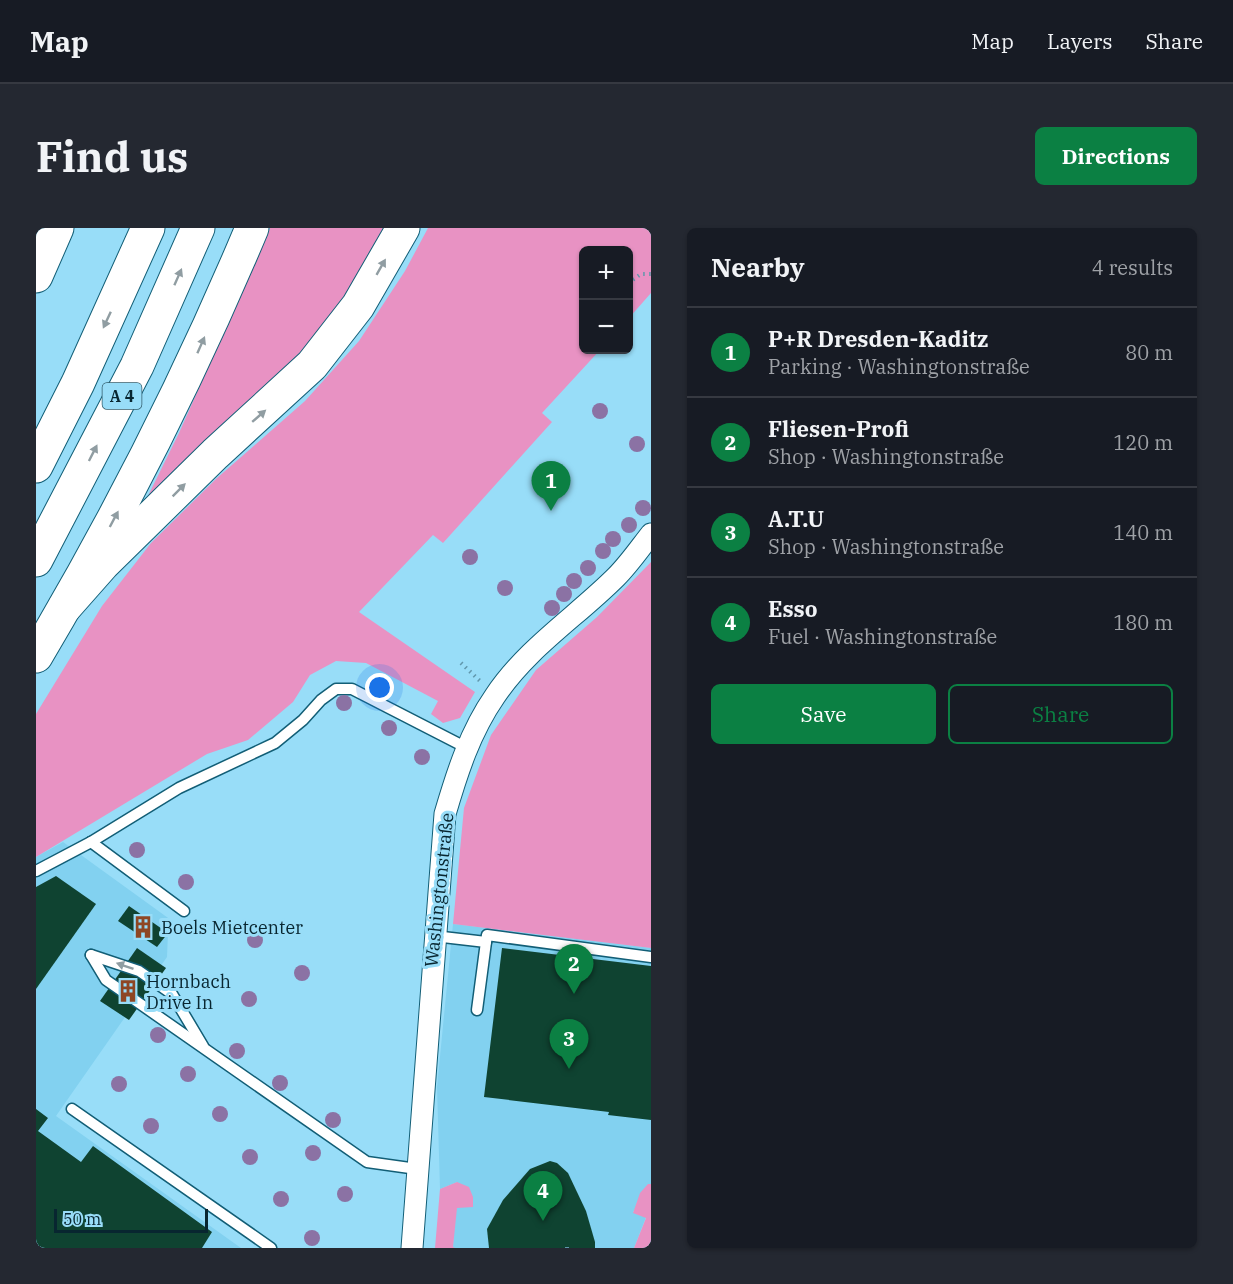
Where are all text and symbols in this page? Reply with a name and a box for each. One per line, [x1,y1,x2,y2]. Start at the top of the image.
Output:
text: Map [30,23,89,60]
text: Map [971,27,1014,55]
text: Layers [1047,27,1113,55]
text: Share [1146,27,1203,55]
button: Directions [1035,127,1197,185]
text: Find us [36,129,188,184]
map controls [579,246,633,354]
button: + [579,246,633,300]
text: Nearby [711,250,805,284]
text: 4 results [1092,254,1173,281]
one-way arrow [376,259,386,276]
one-way arrow [173,269,182,286]
button: − [579,300,633,354]
one-way arrow [103,312,112,329]
text: P+R Dresden-Kaditz [768,324,988,353]
one-way arrow [197,336,206,353]
text: 1 [725,339,737,366]
text: 80 m [1125,339,1173,366]
text: Parking · Washingtonstraße [768,353,1030,380]
road number: A 4 [102,383,142,409]
one-way arrow [251,410,266,423]
text: Fliesen-Profi [768,414,909,443]
text: 2 [725,429,737,456]
text: 120 m [1113,429,1173,456]
text: Shop · Washingtonstraße [768,443,1004,470]
one-way arrow [89,445,98,462]
pin: 1 [532,462,570,511]
one-way arrow [171,483,185,497]
text: A.T.U [768,504,824,533]
one-way arrow [109,511,119,528]
text: 3 [725,519,737,546]
text: 140 m [1113,519,1173,546]
text: Shop · Washingtonstraße [768,533,1004,560]
text: Esso [768,594,818,623]
text: 4 [725,609,737,636]
text: 180 m [1113,609,1173,636]
text: Fuel · Washingtonstraße [768,623,997,650]
your location [365,673,394,702]
button: Save [711,684,936,744]
button: Share [948,684,1173,744]
street label: Washingtonstraße [419,812,459,968]
building icon: Boels Mietcenter [130,914,156,940]
place label: Boels Mietcenter [161,916,303,939]
pin: 2 [554,944,594,994]
one-way arrow [116,961,134,971]
place label: Hornbach Drive In [146,970,231,1014]
building icon: Hornbach Drive In [115,978,141,1004]
pin: 3 [550,1020,588,1069]
pin: 4 [524,1172,562,1221]
scale bar [54,1206,208,1234]
text: 50 m [63,1209,101,1229]

